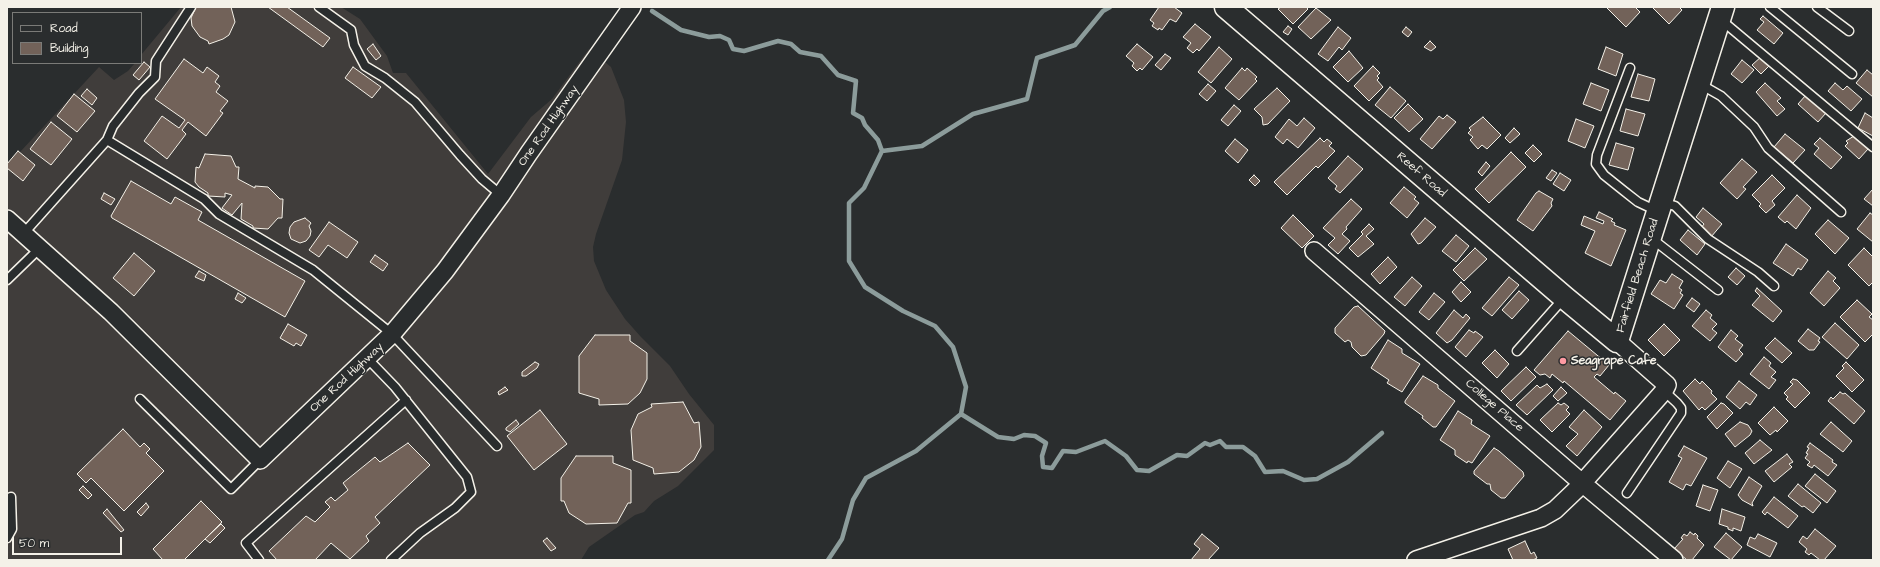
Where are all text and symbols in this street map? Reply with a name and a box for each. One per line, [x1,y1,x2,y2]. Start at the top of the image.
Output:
legend [12,12,142,64]
text: Road [50,20,78,37]
text: Building [50,40,88,57]
street label: One Rod Highway [516,83,582,169]
street label: Reef Road [1393,150,1449,200]
street label: Fairfield Beach Road [1614,217,1662,335]
street label: One Rod Highway [307,340,387,416]
place label: Seagrape Cafe [1571,354,1656,368]
marker: Seagrape Cafe [1558,356,1568,366]
street label: College Place [1462,377,1526,435]
scale bar [14,529,124,555]
text: 50 m [19,535,49,552]

